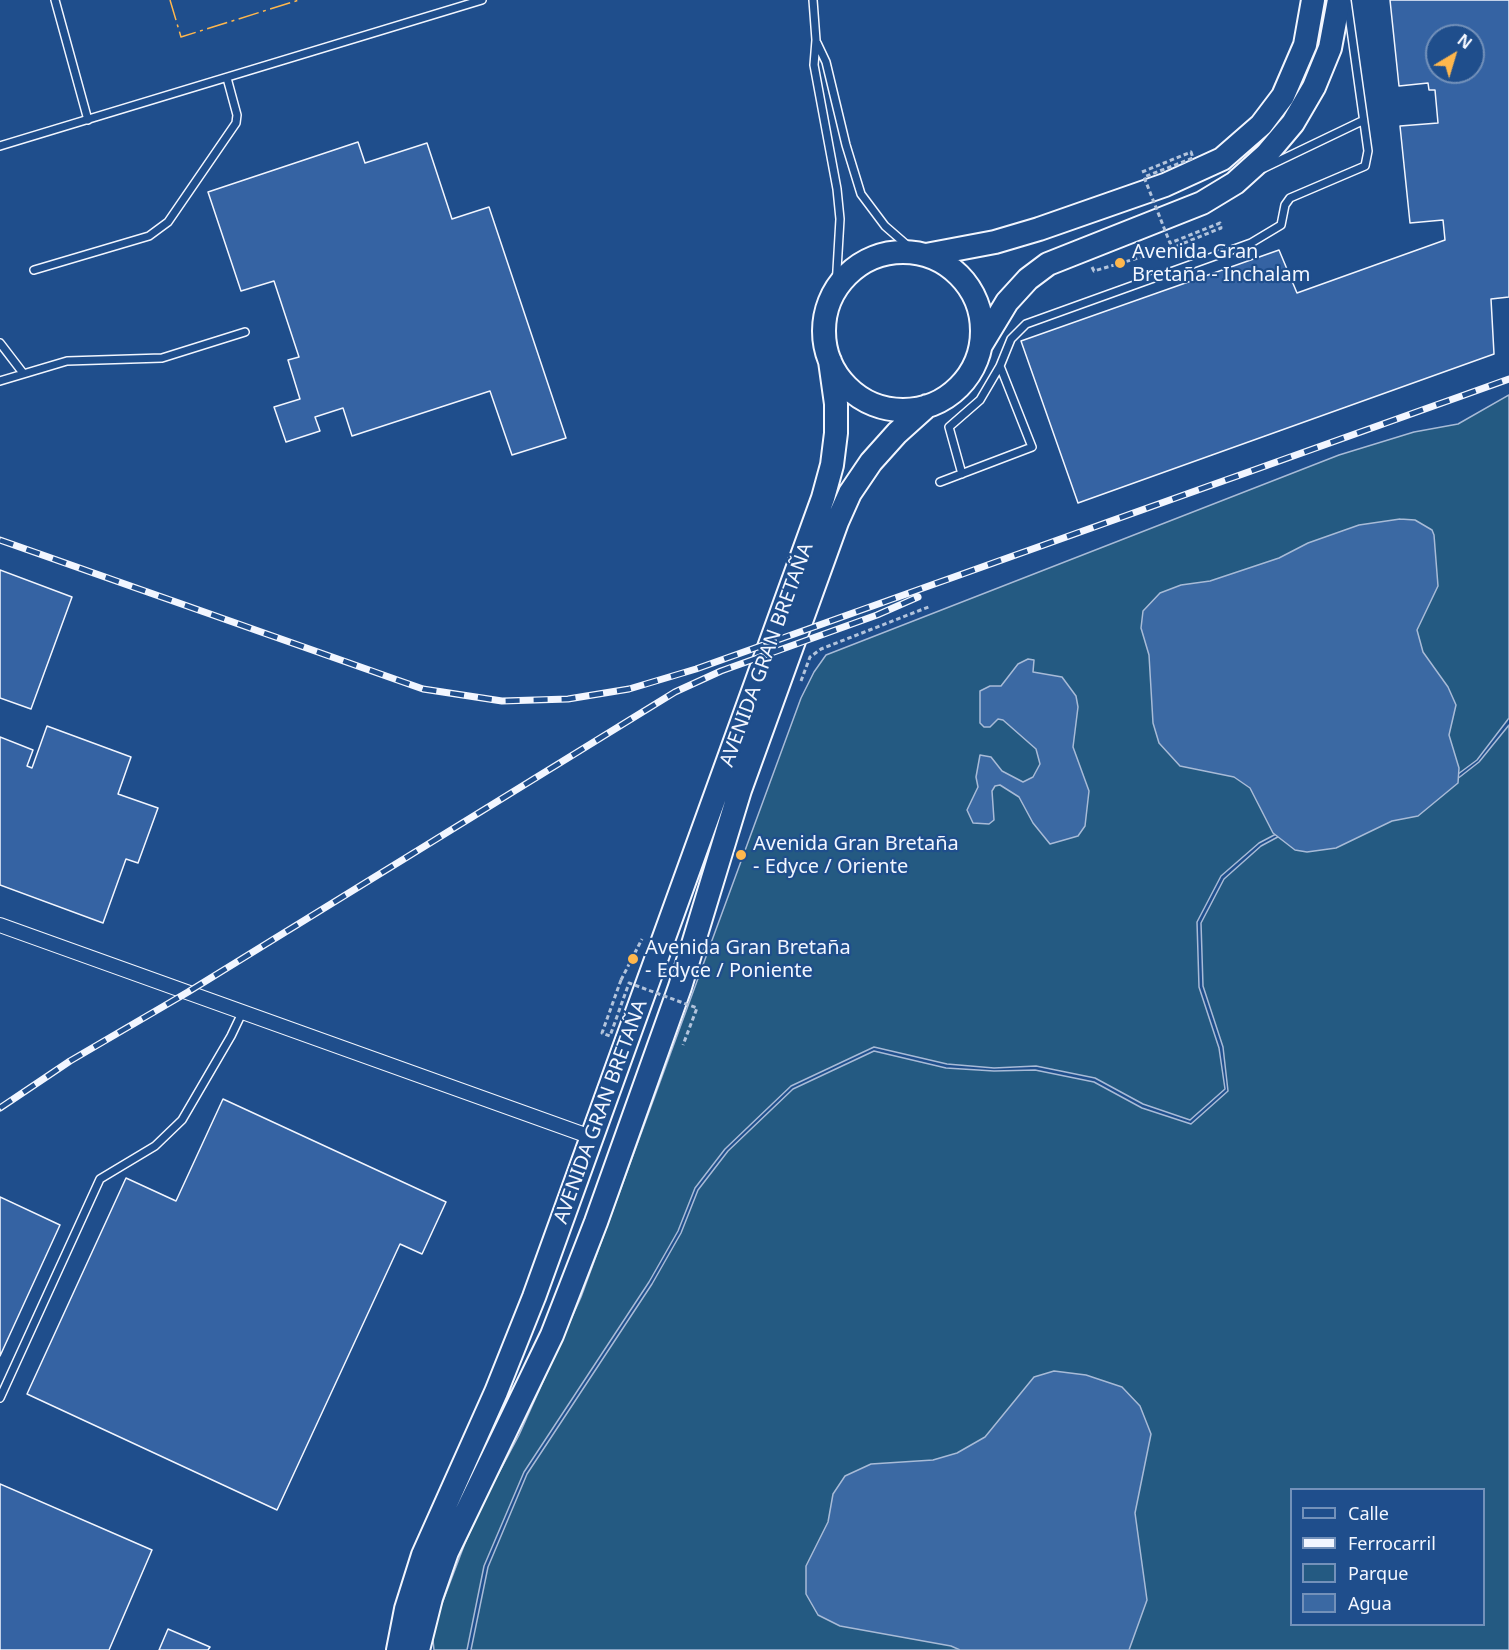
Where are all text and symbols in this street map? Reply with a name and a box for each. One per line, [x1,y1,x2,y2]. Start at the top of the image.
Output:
north arrow [1425,24,1485,84]
text: N [1453,29,1477,54]
place label: Avenida Gran Bretaña - Inchalam [1132,240,1310,287]
marker: Avenida Gran Bretaña - Inchalam [1113,256,1127,270]
street label: AVENIDA GRAN BRETAÑA [715,540,819,770]
place label: Avenida Gran Bretaña - Edyce / Oriente [753,832,959,879]
marker: Avenida Gran Bretaña - Edyce / Oriente [734,848,748,862]
place label: Avenida Gran Bretaña - Edyce / Poniente [645,936,851,983]
marker: Avenida Gran Bretaña - Edyce / Poniente [626,952,640,966]
street label: AVENIDA GRAN BRETAÑA [549,997,653,1227]
legend [1290,1488,1485,1626]
text: Calle [1348,1501,1389,1525]
text: Ferrocarril [1348,1531,1436,1555]
text: Parque [1348,1561,1408,1585]
text: Agua [1348,1591,1392,1615]

